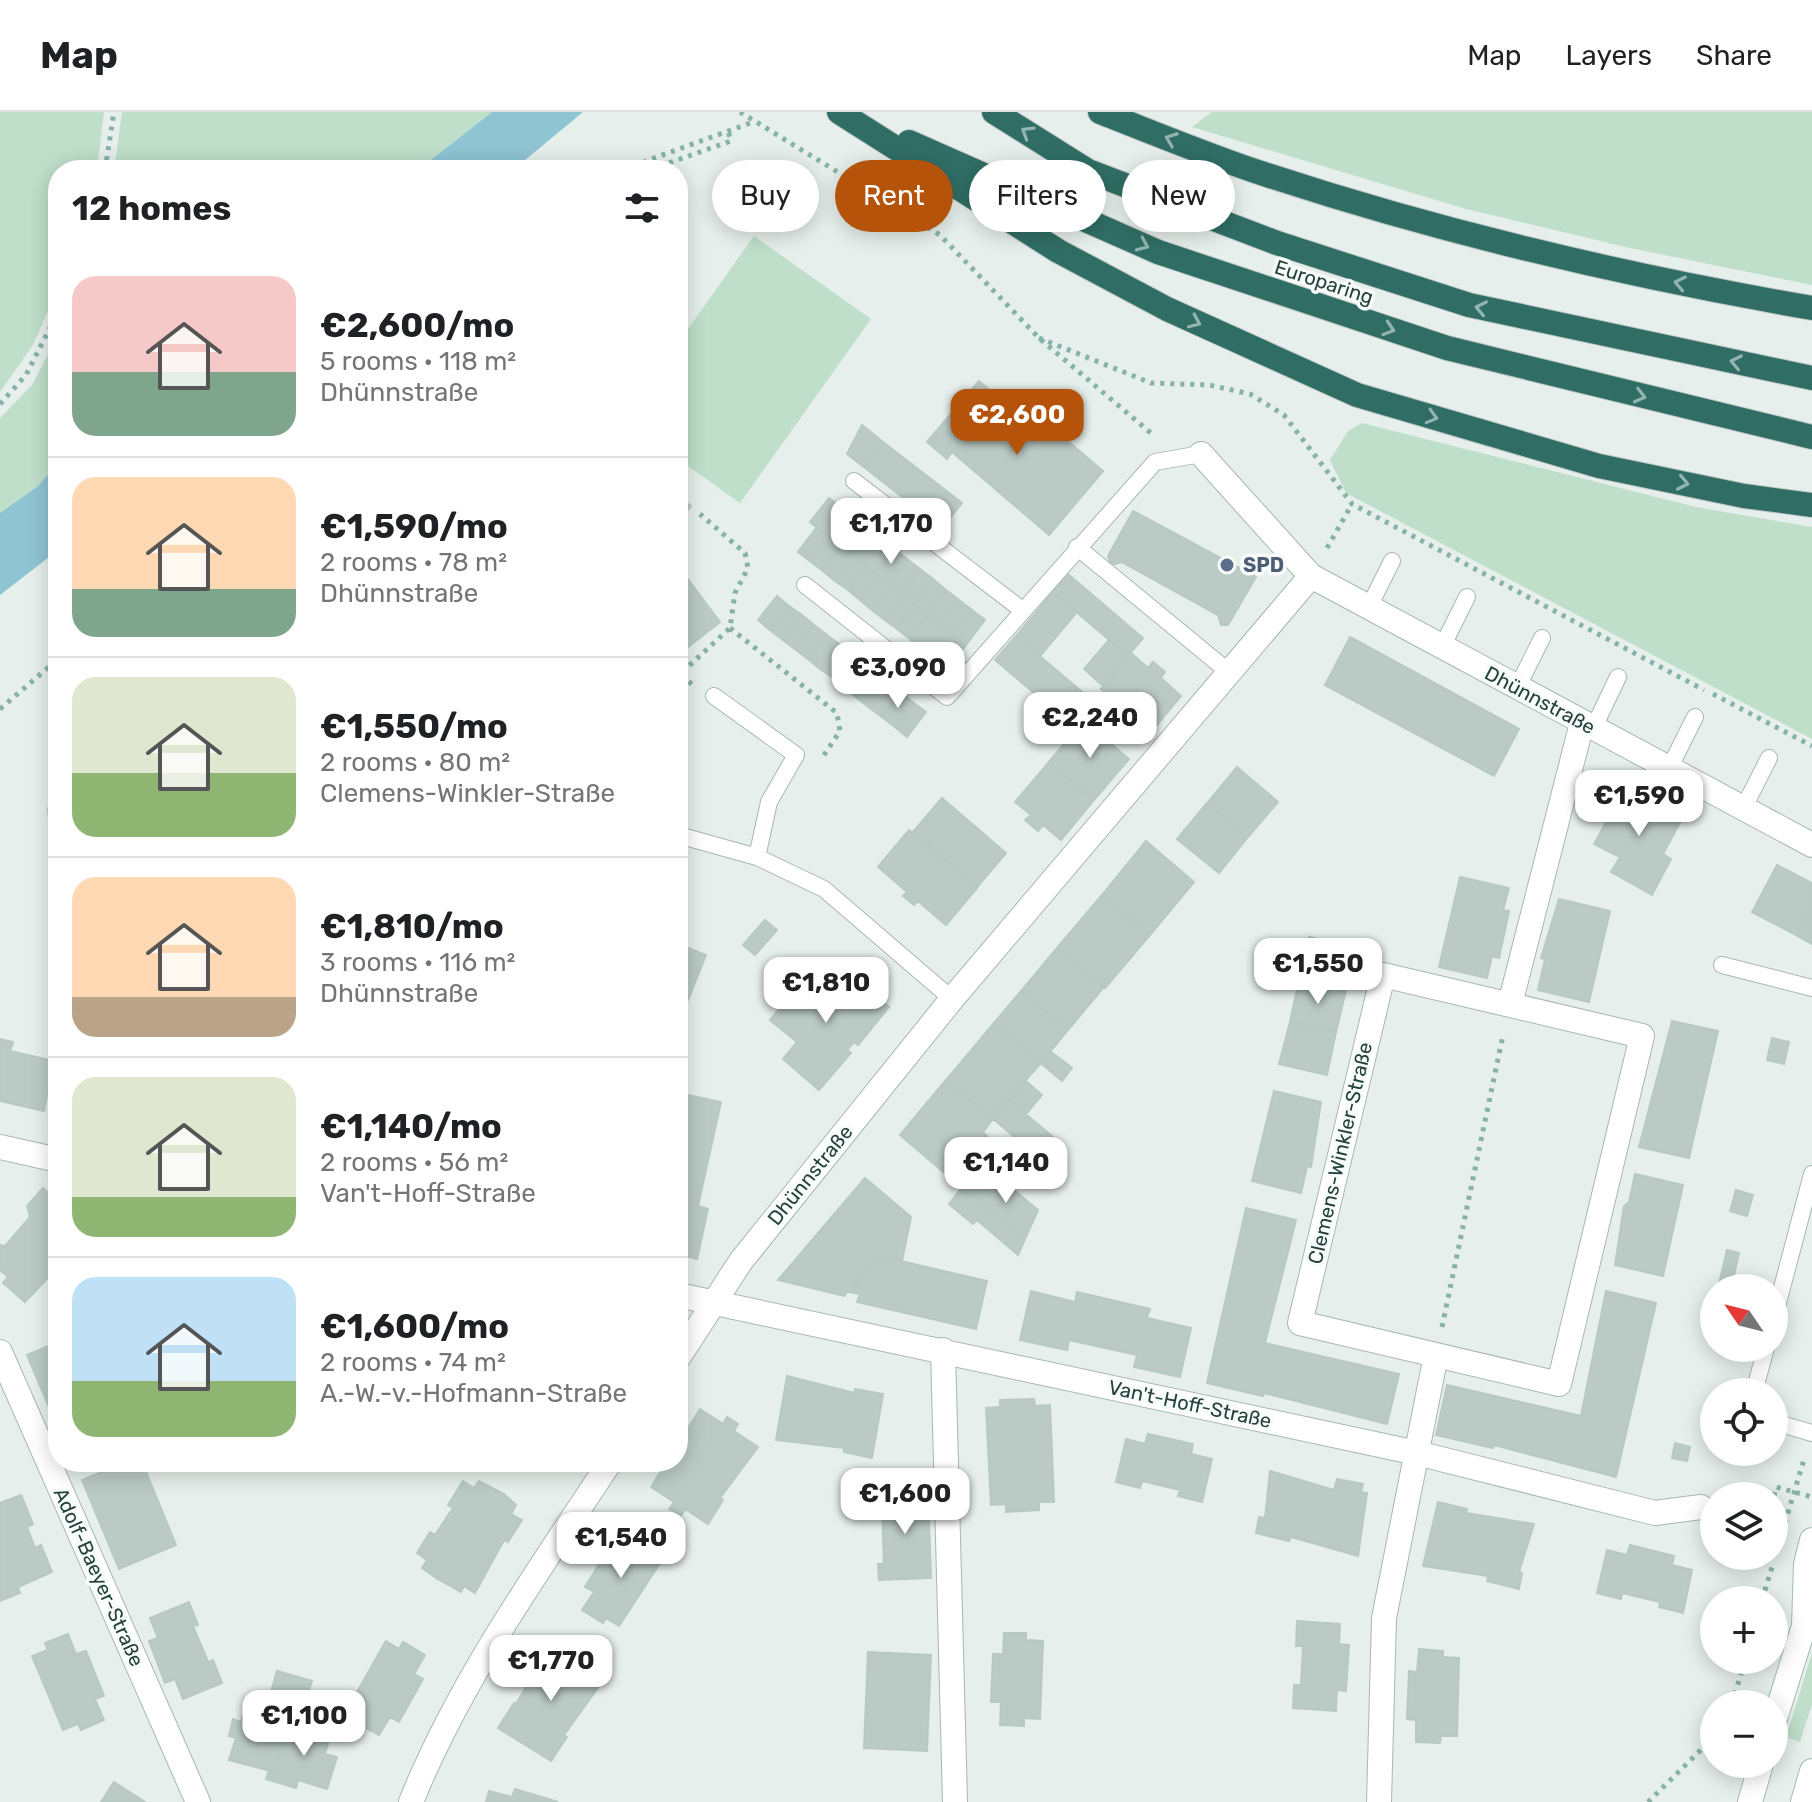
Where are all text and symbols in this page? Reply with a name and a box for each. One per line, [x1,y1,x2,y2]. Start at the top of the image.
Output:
text: Map [40,32,118,78]
text: Map [1467,39,1522,72]
text: Layers [1566,39,1652,72]
text: Share [1696,39,1772,72]
one-way arrow [1021,127,1036,142]
one-way arrow [1165,132,1179,149]
chip: Buy [712,160,819,232]
chip: Rent [835,160,953,232]
chip: Filters [969,160,1106,232]
chip: New [1122,160,1235,232]
icon: filters [620,186,664,230]
text: 12 homes [72,188,231,229]
one-way arrow [1135,235,1149,251]
street label: Europaring [1272,255,1376,309]
one-way arrow [1674,275,1688,292]
one-way arrow [1475,300,1489,317]
text: €2,600/mo [320,305,514,346]
icon: home [136,308,232,404]
one-way arrow [1187,312,1202,328]
one-way arrow [1382,319,1396,335]
text: 5 rooms · 118 m² [320,346,516,377]
one-way arrow [1729,354,1743,371]
text: Dhünnstraße [320,377,478,408]
one-way arrow [1633,387,1647,404]
pin: €2,600 [952,389,1082,457]
text: €2,600 [969,399,1065,430]
one-way arrow [1424,408,1438,424]
one-way arrow [1676,474,1689,491]
pin: €1,170 [826,498,956,566]
text: €1,590/mo [320,506,508,547]
text: €1,170 [849,508,933,539]
icon: home [136,509,232,605]
text: 2 rooms · 78 m² [320,547,507,578]
place label: SPD [1243,553,1284,577]
marker: SPD [1218,556,1236,574]
text: Dhünnstraße [320,578,478,609]
pin: €3,090 [833,642,963,710]
text: €3,090 [850,652,946,683]
street label: Dhünnstraße [1481,661,1599,739]
pin: €2,240 [1025,692,1155,760]
text: €2,240 [1042,702,1138,733]
text: €1,550/mo [320,706,508,747]
icon: home [136,709,232,805]
text: 2 rooms · 80 m² [320,747,510,778]
pin: €1,590 [1574,770,1704,838]
text: Clemens-Winkler-Straße [320,778,615,809]
text: €1,590 [1593,780,1685,811]
text: €1,810/mo [320,906,504,947]
icon: home [136,909,232,1005]
pin: €1,550 [1253,938,1383,1006]
text: 3 rooms · 116 m² [320,947,515,978]
text: €1,550 [1272,948,1364,979]
pin: €1,810 [761,957,891,1025]
text: €1,810 [782,967,870,998]
text: Dhünnstraße [320,978,478,1009]
street label: Clemens-Winkler-Straße [1303,1040,1377,1266]
text: €1,140/mo [320,1106,502,1147]
icon: home [136,1109,232,1205]
street label: Dhünnstraße [762,1120,858,1230]
pin: €1,140 [941,1137,1071,1205]
text: 2 rooms · 56 m² [320,1147,508,1178]
text: €1,140 [962,1147,1050,1178]
text: Van't-Hoff-Straße [320,1178,536,1209]
north arrow [1700,1274,1788,1362]
map controls [1700,1274,1788,1778]
text: €1,600/mo [320,1306,509,1347]
icon: home [136,1309,232,1405]
text: 2 rooms · 74 m² [320,1347,506,1378]
street label: Van't-Hoff-Straße [1106,1375,1274,1433]
text: A.-W.-v.-Hofmann-Straße [320,1378,627,1409]
button: locate [1700,1378,1788,1466]
pin: €1,600 [840,1468,970,1536]
text: €1,600 [859,1478,951,1509]
button: layers [1700,1482,1788,1570]
street label: Adolf-Baeyer-Straße [49,1484,149,1670]
pin: €1,540 [556,1512,686,1580]
text: €1,540 [575,1522,667,1553]
button: + [1700,1586,1788,1674]
pin: €1,770 [486,1635,616,1703]
text: €1,770 [507,1645,595,1676]
pin: €1,100 [239,1690,369,1758]
button: − [1700,1690,1788,1778]
text: €1,100 [260,1700,348,1731]

